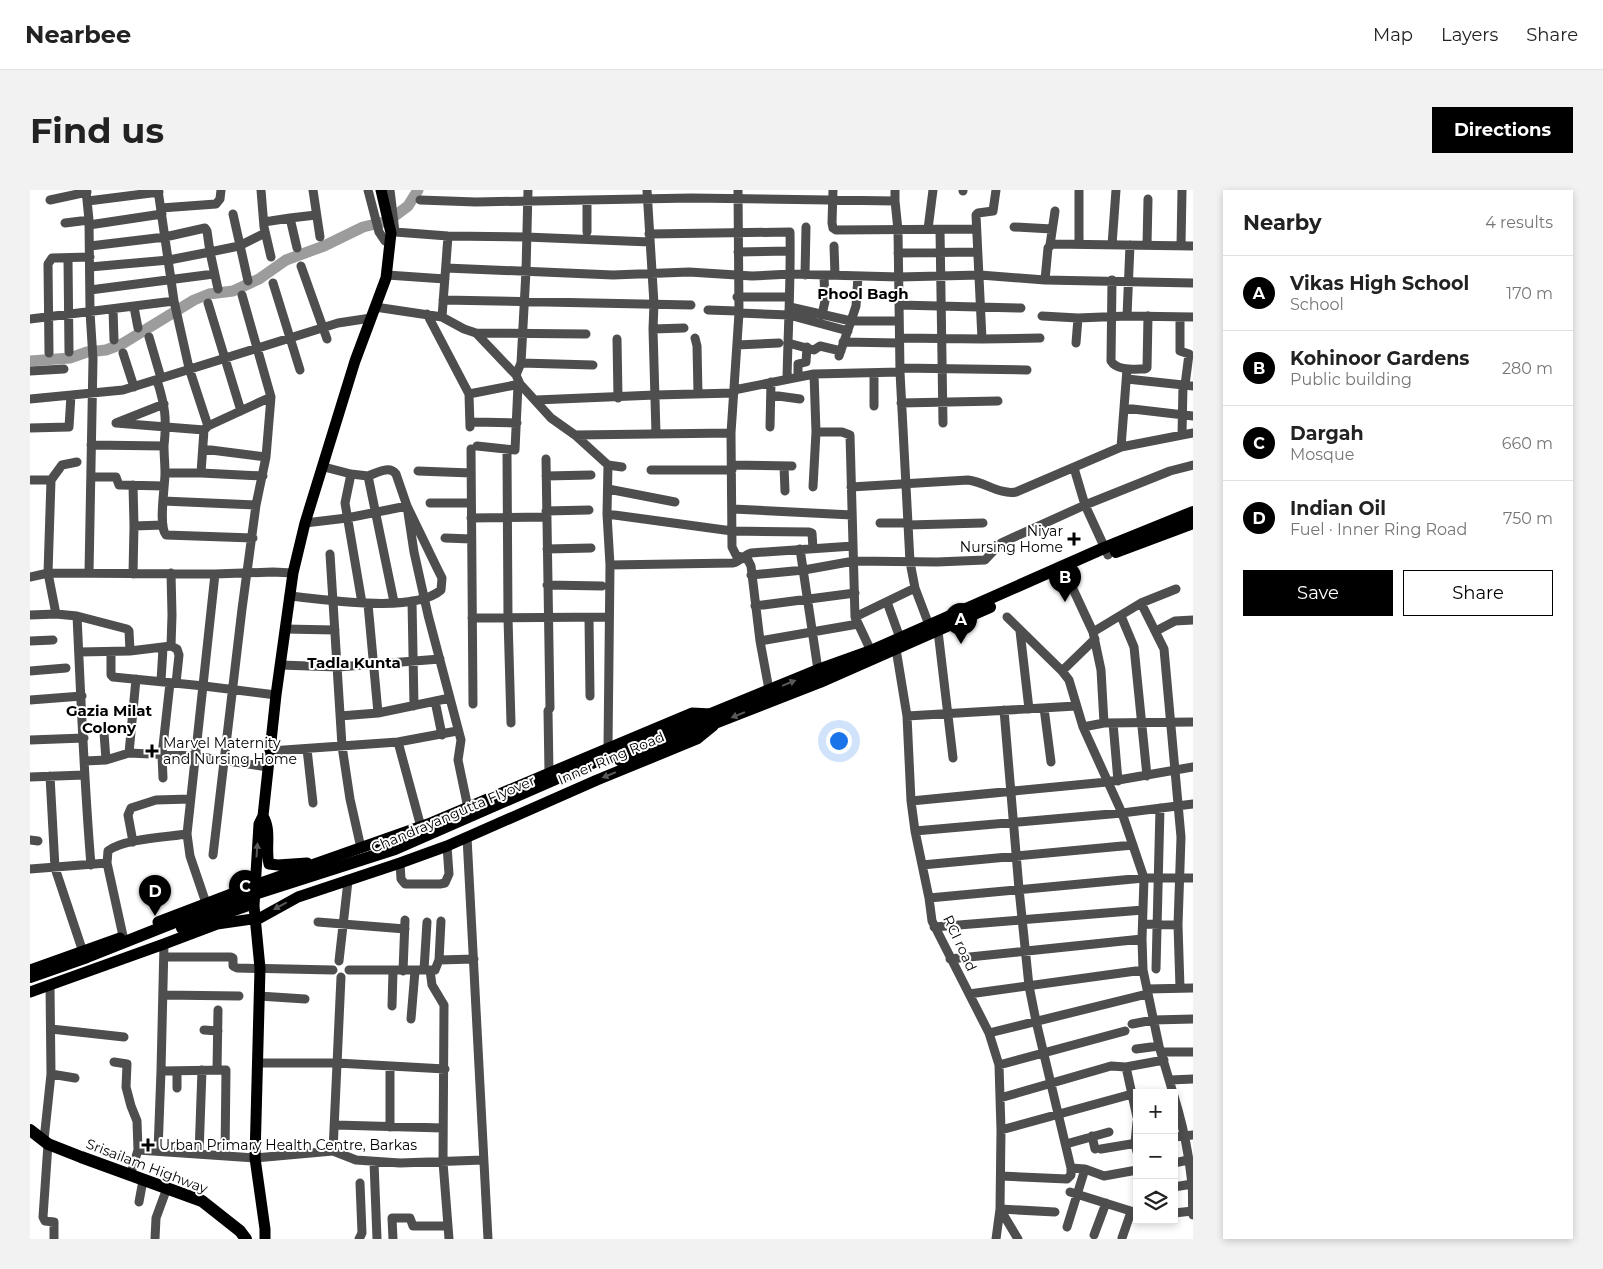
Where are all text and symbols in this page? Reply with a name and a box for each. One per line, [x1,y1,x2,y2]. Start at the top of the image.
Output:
text: Nearbee [25,20,131,49]
text: Map [1373,24,1413,46]
text: Layers [1441,24,1498,46]
text: Share [1526,24,1578,46]
button: Directions [1432,107,1573,153]
text: Find us [30,109,164,152]
text: Nearby [1243,210,1322,235]
text: 4 results [1485,213,1553,232]
text: Vikas High School [1290,272,1469,295]
district label: Phool Bagh [817,284,909,303]
text: A [1253,284,1265,303]
text: 170 m [1506,284,1553,303]
text: School [1290,295,1344,314]
text: Kohinoor Gardens [1290,347,1469,370]
text: B [1253,359,1265,378]
text: 280 m [1502,359,1553,378]
text: Public building [1290,370,1412,389]
text: Dargah [1290,422,1364,445]
text: C [1253,434,1265,453]
text: 660 m [1502,434,1553,453]
text: Mosque [1290,445,1354,464]
text: Indian Oil [1290,497,1386,520]
text: D [1252,509,1266,528]
text: 750 m [1503,509,1553,528]
text: Fuel · Inner Ring Road [1290,520,1467,539]
place label: Niyar Nursing Home [960,522,1063,556]
marker: Niyar Nursing Home [1067,532,1081,546]
pin: B [1049,561,1081,602]
button: Save [1243,570,1393,616]
button: Share [1403,570,1553,616]
pin: A [945,603,977,644]
district label: Tadla Kunta [307,653,401,672]
one-way arrow [782,678,796,686]
district label: Gazia Milat Colony [66,701,153,737]
one-way arrow [730,711,745,719]
street label: Inner Ring Road [555,727,667,789]
your location [826,728,852,754]
place label: Marvel Maternity and Nursing Home [163,734,297,768]
marker: Marvel Maternity and Nursing Home [145,744,159,758]
street label: Chandrayangutta Flyover [368,771,538,857]
one-way arrow [602,771,616,779]
one-way arrow [254,842,262,858]
pin: C [229,870,261,911]
pin: D [139,875,171,916]
one-way arrow [274,902,287,911]
street label: RCI road [939,912,981,974]
map controls [1133,1089,1178,1224]
button: + [1133,1089,1178,1134]
street label: Srisailam Highway [84,1134,211,1198]
button: − [1133,1134,1178,1179]
place label: Urban Primary Health Centre, Barkas [159,1136,417,1154]
marker: Urban Primary Health Centre, Barkas [141,1138,155,1152]
button: layers [1133,1179,1178,1224]

